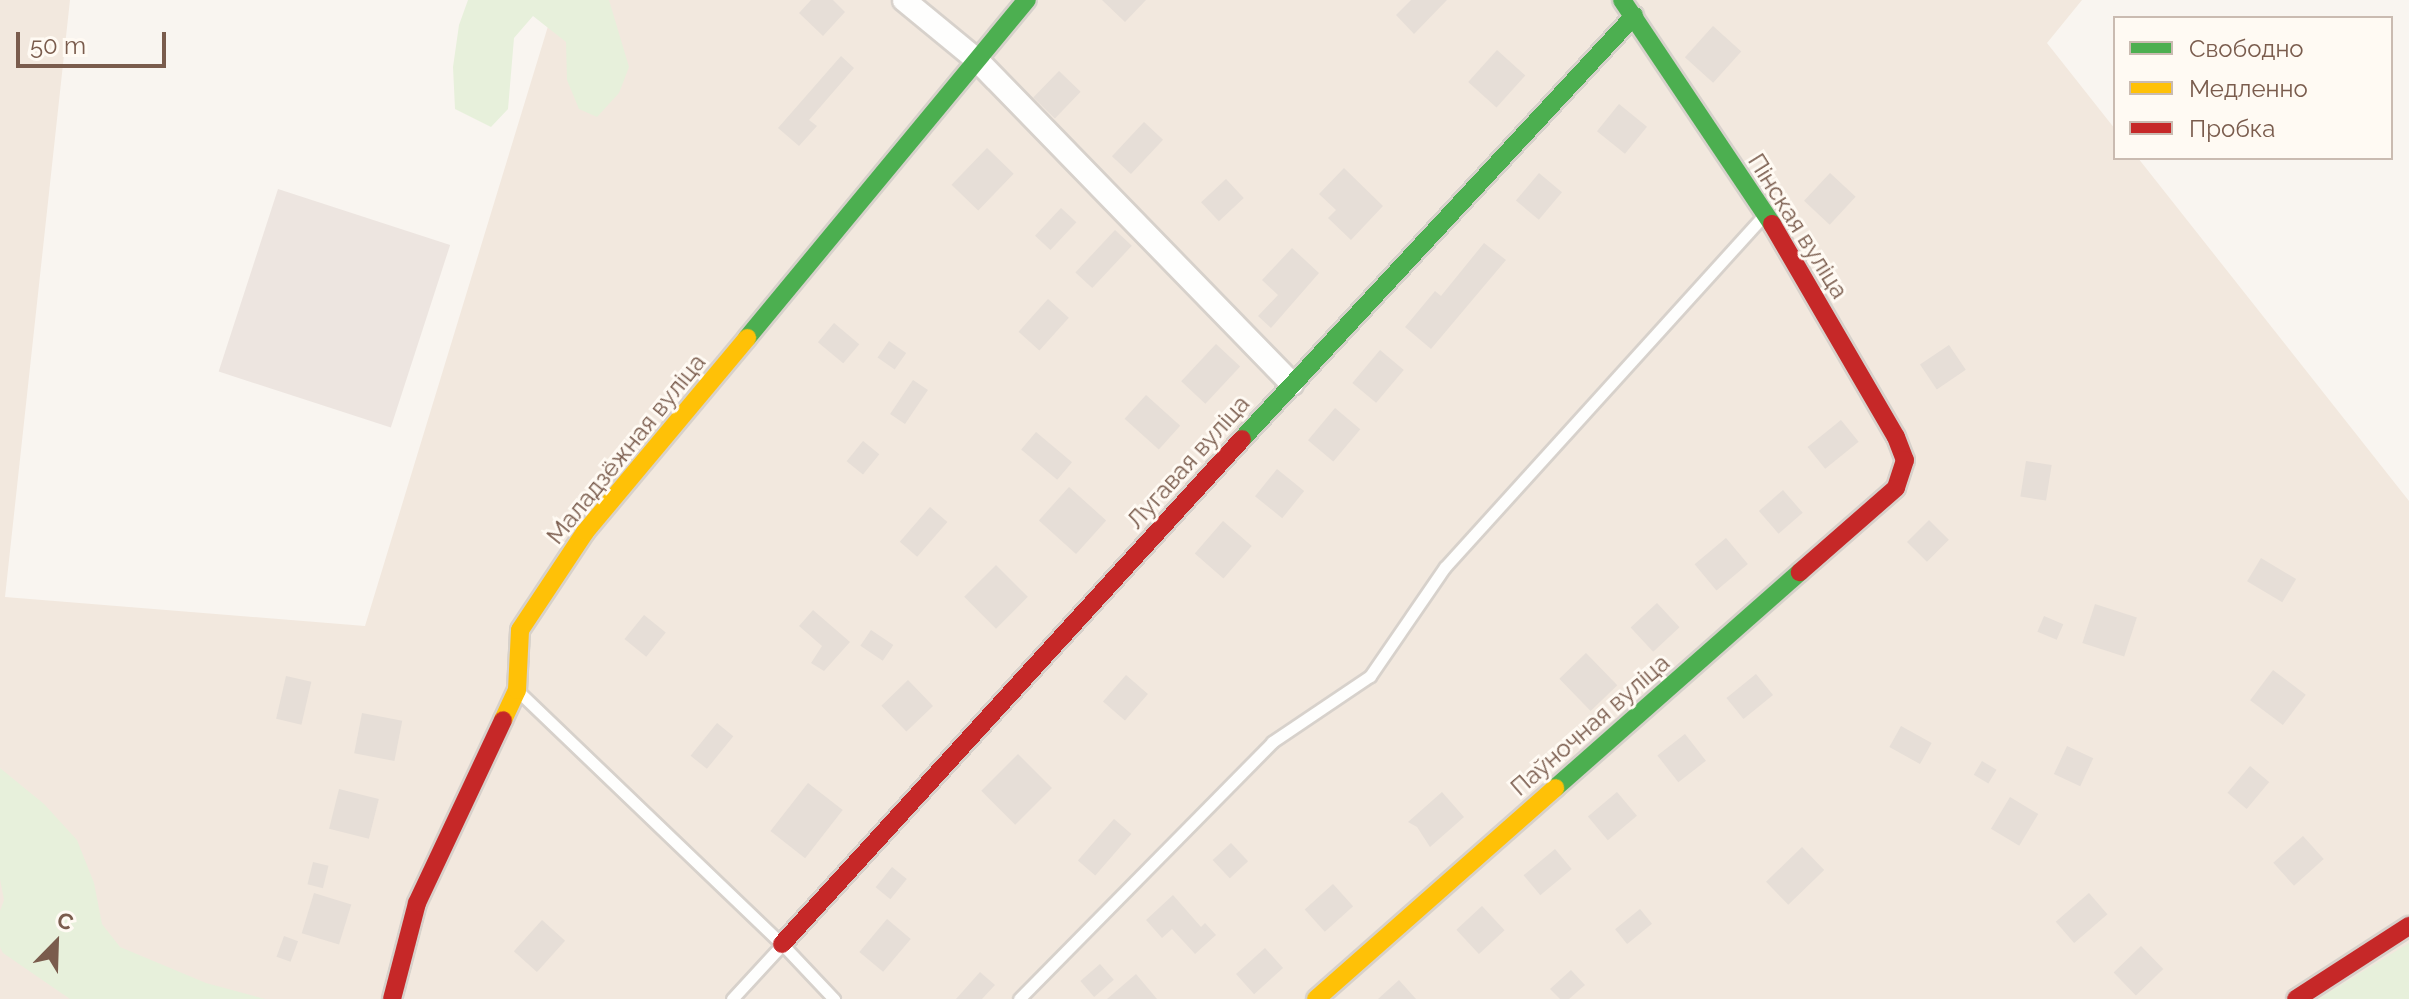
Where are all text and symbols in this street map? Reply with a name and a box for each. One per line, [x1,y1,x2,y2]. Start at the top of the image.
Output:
scale bar [20,16,170,66]
legend [2113,16,2393,160]
text: 50 m [30,31,86,60]
text: Свободно [2189,34,2304,63]
text: Медленно [2189,74,2308,103]
text: Пробка [2189,114,2275,143]
street label: Пінская вуліца [1742,148,1854,304]
street label: Маладзёжная вуліца [541,348,711,550]
street label: Лугавая вуліца [1121,389,1255,535]
street label: Паўночная вуліца [1505,648,1675,802]
north arrow [16,903,96,983]
text: С [53,906,77,936]

